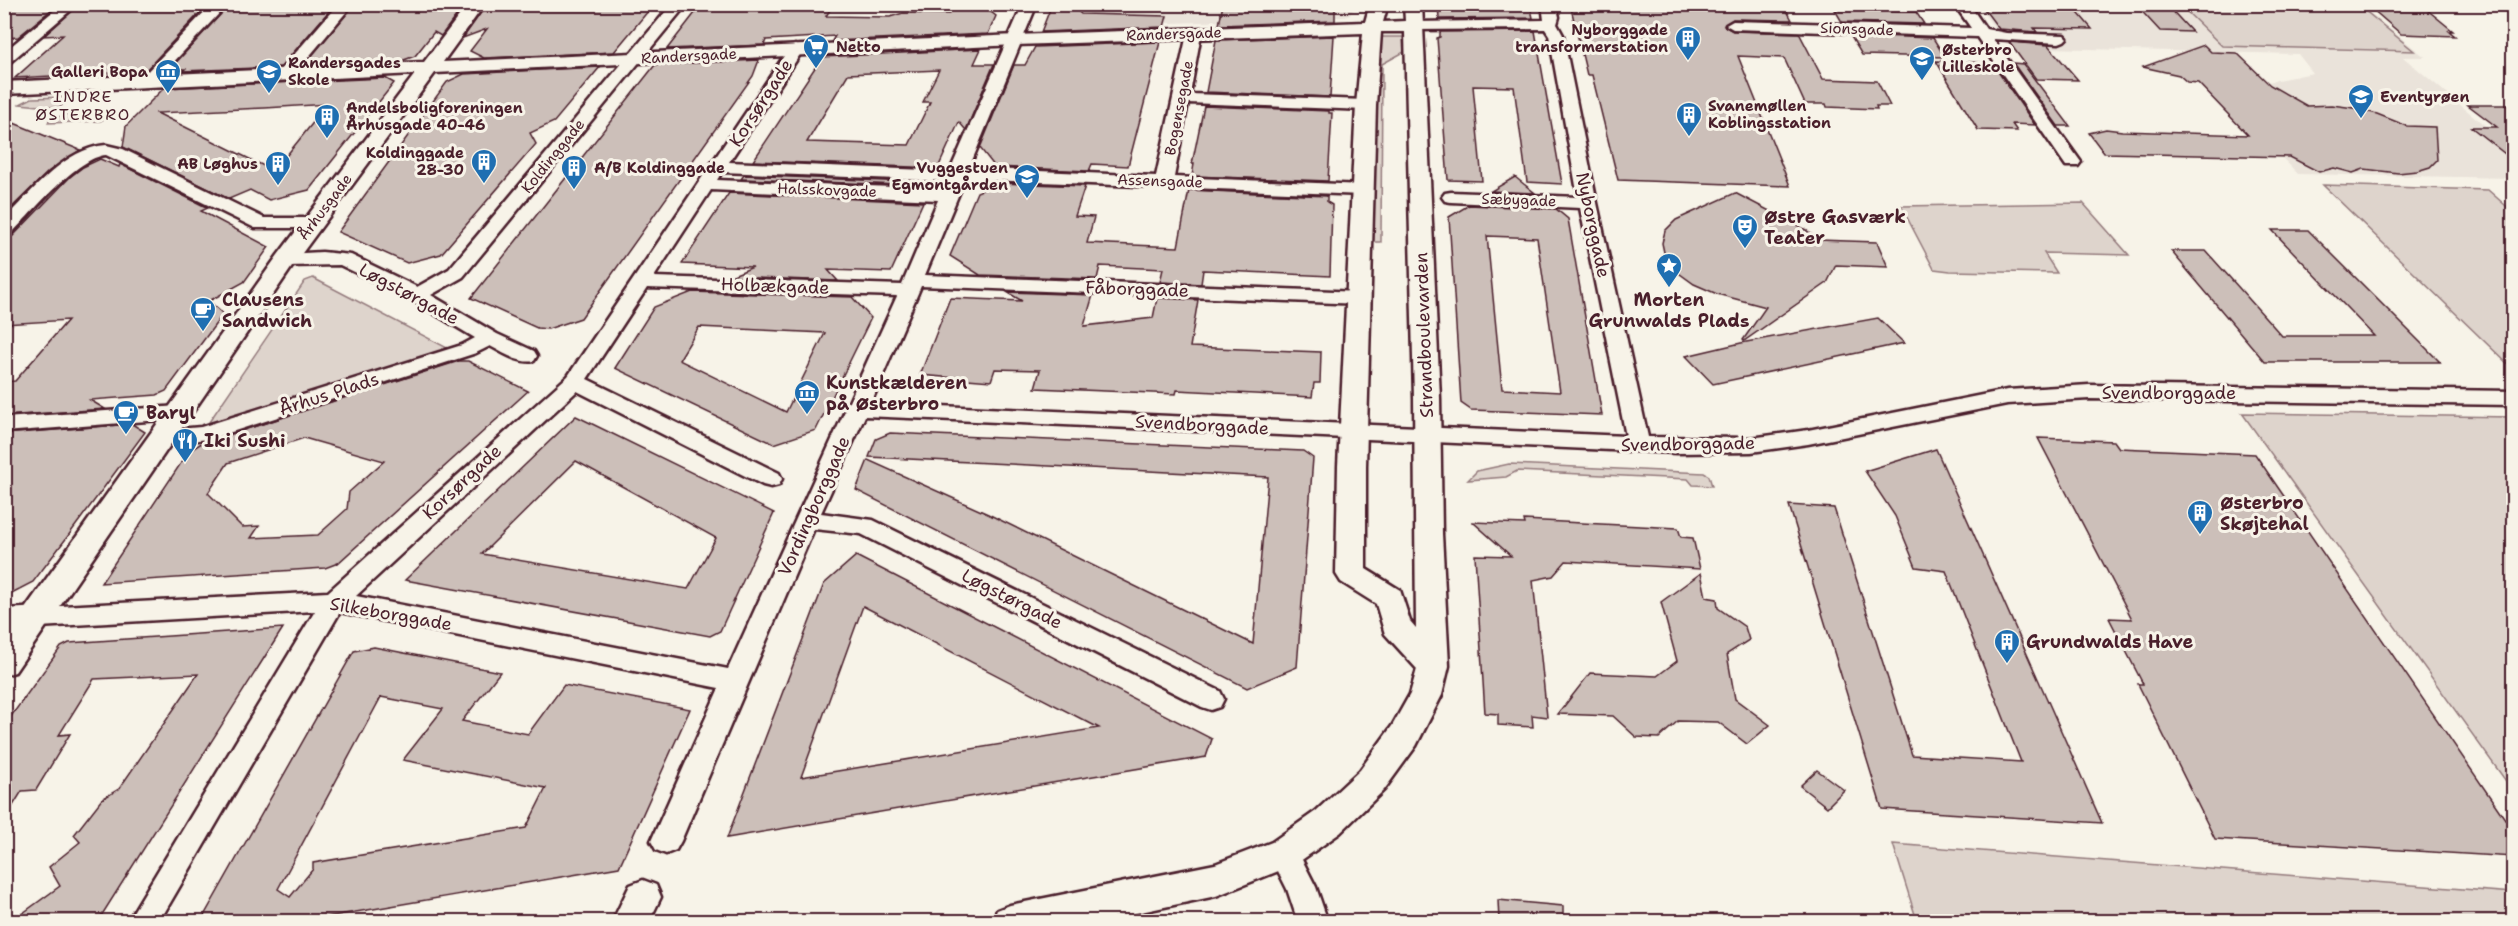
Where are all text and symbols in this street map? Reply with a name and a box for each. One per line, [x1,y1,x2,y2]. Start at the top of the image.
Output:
street label: Sionsgade [1820,18,1894,40]
place label: Nyborggade transformerstation [1515,20,1668,57]
street label: Randersgade [1126,22,1222,46]
building icon: Nyborggade transformerstation [1673,24,1703,62]
supermarket icon: Netto [801,32,831,70]
place label: Netto [836,37,881,57]
place label: Østerbro Lilleskole [1942,40,2015,77]
street label: Randersgade [641,44,737,68]
school or university icon: Østerbro Lilleskole [1907,44,1937,82]
place label: Randersgades Skole [288,53,401,90]
street label: Korsørgade [724,54,798,152]
museum icon: Galleri Bopa [153,57,183,95]
school or university icon: Randersgades Skole [254,57,284,95]
street label: Bogensegade [1160,59,1198,157]
place label: Galleri Bopa [51,62,149,82]
school or university icon: Eventyrøen [2346,82,2376,120]
district label: INDRE ØSTERBRO [35,86,131,125]
place label: Eventyrøen [2380,87,2470,107]
place label: Svanemøllen Koblingsstation [1708,96,1831,133]
place label: Andelsboligforeningen Århusgade 40-46 [346,98,523,135]
building icon: Svanemøllen Koblingsstation [1674,100,1704,138]
building icon: Andelsboligforeningen Århusgade 40-46 [312,102,342,140]
street label: Koldinggade [517,115,589,197]
place label: Koldinggade 28-30 [366,143,464,180]
building icon: Koldinggade 28-30 [469,147,499,185]
building icon: AB Løghus [263,149,293,187]
building icon: A/B Koldinggade [559,153,589,191]
place label: AB Løghus [177,154,258,174]
place label: A/B Koldinggade [594,158,725,178]
place label: Vuggestuen Egmontgården [891,158,1008,195]
school or university icon: Vuggestuen Egmontgården [1012,162,1042,200]
street label: Århusgade [292,169,357,244]
street label: Assensgade [1117,170,1203,192]
street label: Nyborggade [1570,170,1616,280]
street label: Halsskovgade [777,178,877,202]
street label: Sæbygade [1481,189,1557,211]
place label: Østre Gasværk Teater [1764,205,1906,250]
theatre icon: Østre Gasværk Teater [1730,212,1760,250]
place icon: Morten Grunwalds Plads [1654,251,1684,289]
street label: Strandboulevarden [1409,252,1439,418]
street label: Løgstørgade [355,258,463,330]
street label: Holbækgade [720,272,830,300]
street label: Fåborggade [1085,275,1189,303]
place label: Clausens Sandwich [222,288,312,333]
place label: Morten Grunwalds Plads [1589,288,1749,333]
cafe icon: Clausens Sandwich [188,295,218,333]
street label: Århus Plads [276,367,382,421]
place label: Kunstkælderen på Østerbro [826,371,967,416]
museum icon: Kunstkælderen på Østerbro [792,378,822,416]
street label: Svendborggade [2102,381,2236,405]
cafe icon: Baryl [111,398,141,436]
place label: Baryl [146,401,196,425]
street label: Svendborggade [1134,410,1270,440]
restaurant icon: Iki Sushi [170,426,200,464]
place label: Iki Sushi [204,429,286,453]
street label: Svendborggade [1621,431,1755,457]
street label: Vordingborggade [772,432,856,580]
street label: Korsørgade [417,439,507,525]
place label: Østerbro Skøjtehal [2220,491,2309,536]
building icon: Østerbro Skøjtehal [2185,498,2215,536]
street label: Løgstørgade [957,563,1067,635]
street label: Silkeborggade [328,591,454,637]
building icon: Grundwalds Have [1992,627,2022,665]
place label: Grundwalds Have [2026,630,2194,654]

